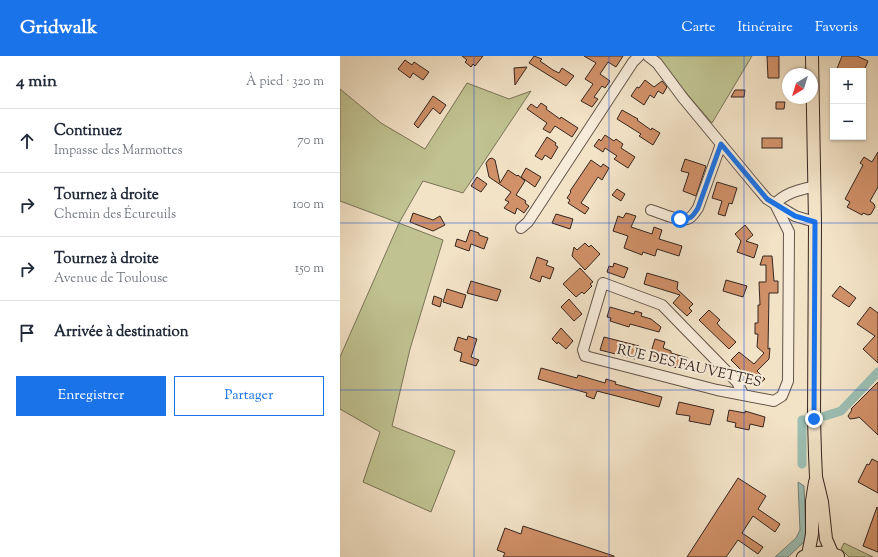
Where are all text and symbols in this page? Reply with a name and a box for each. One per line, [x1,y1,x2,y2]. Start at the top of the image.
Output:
text: Gridwalk [20,15,97,42]
text: Carte [682,18,715,38]
text: Itinéraire [737,18,793,38]
text: Favoris [815,18,858,38]
north arrow [782,68,818,104]
map controls [830,68,866,140]
button: + [830,68,866,104]
text: 4 min [16,70,57,94]
text: À pied · 320 m [246,73,324,91]
button: − [830,104,866,140]
text: Continuez [54,121,122,142]
icon: ahead [16,130,38,152]
text: 70 m [297,132,324,150]
text: Impasse des Marmottes [54,142,183,160]
text: Tournez à droite [54,185,159,206]
icon: right [16,194,38,216]
text: 100 m [292,196,324,214]
text: Chemin des Écureuils [54,206,176,224]
route start [671,210,689,228]
text: Tournez à droite [54,249,159,270]
icon: right [16,258,38,280]
text: 150 m [295,260,324,278]
text: Avenue de Toulouse [54,270,168,288]
icon: arrive [16,322,38,344]
text: Arrivée à destination [54,322,189,343]
street label: RUE DES FAUVETTES [615,341,763,393]
button: Enregistrer [16,376,166,416]
button: Partager [174,376,324,416]
route end [805,410,823,428]

